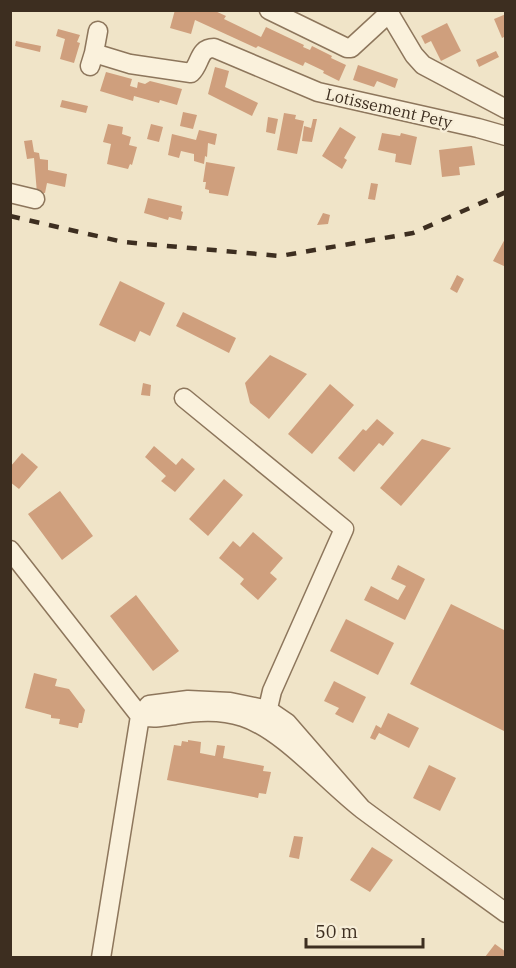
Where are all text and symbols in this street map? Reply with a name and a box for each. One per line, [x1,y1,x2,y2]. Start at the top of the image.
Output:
street label: Lotissement Pety [324,84,455,132]
scale bar [306,911,423,949]
text: 50 m [315,920,358,943]

